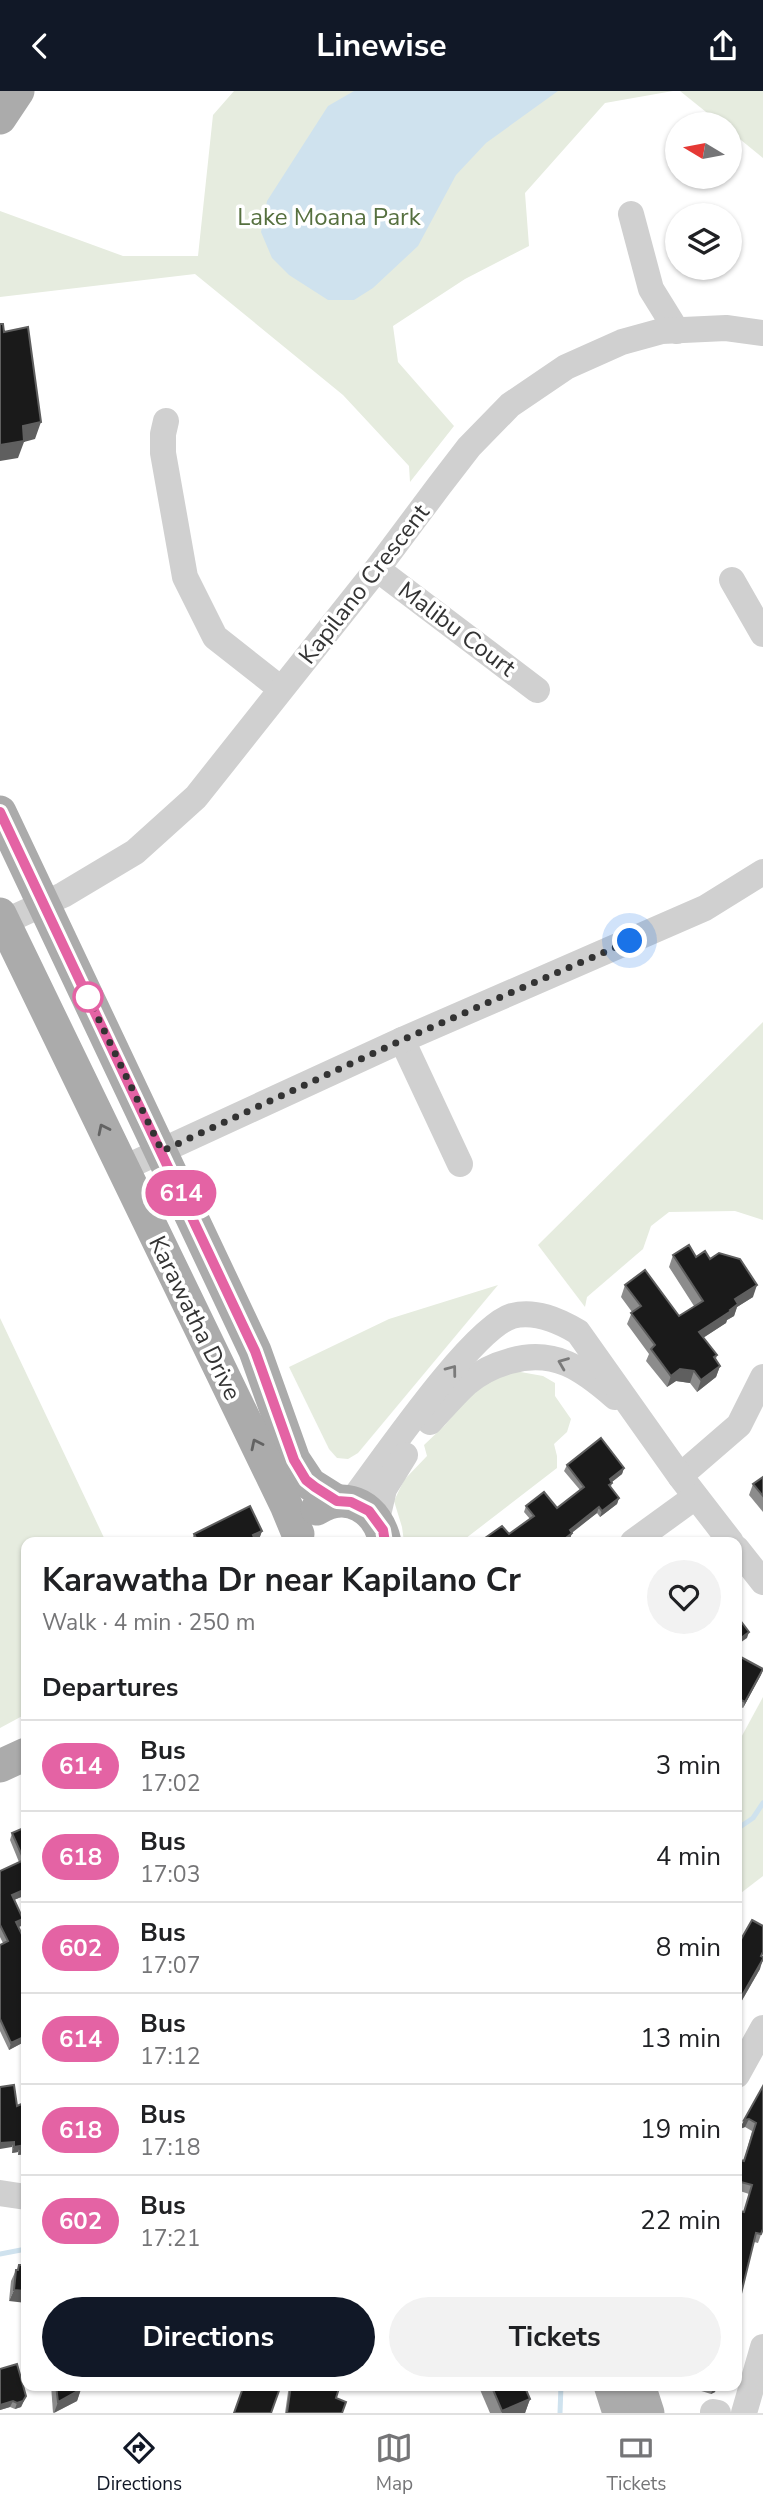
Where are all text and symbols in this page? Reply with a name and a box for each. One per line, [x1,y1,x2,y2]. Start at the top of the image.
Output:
text: Linewise [316,24,447,67]
icon: back [21,27,59,65]
icon: share [704,27,742,65]
north arrow [665,112,742,189]
map controls [665,112,742,280]
park label: Lake Moana Park [237,201,422,233]
button: layers [665,203,742,280]
street label: Kapilano Crescent [291,497,437,671]
street label: Malibu Court [392,574,523,684]
your location [612,923,647,958]
unlabelled marker [73,982,103,1012]
one-way arrow [97,1124,111,1136]
line badge: 614 [141,1170,221,1216]
text: 614 [159,1177,203,1209]
street label: Karawatha Drive [141,1230,249,1406]
one-way arrow [558,1357,570,1371]
one-way arrow [443,1365,456,1378]
one-way arrow [250,1439,264,1451]
text: Karawatha Dr near Kapilano Cr [42,1558,521,1603]
button: heart [647,1560,721,1634]
text: Walk · 4 min · 250 m [42,1607,255,1638]
text: Departures [42,1670,178,1705]
text: Bus [140,1733,186,1768]
text: 3 min [656,1748,721,1783]
text: 614 [59,1750,102,1782]
text: 17:02 [140,1768,200,1799]
text: Bus [140,1824,186,1859]
text: 4 min [656,1839,721,1874]
text: 618 [59,1841,102,1873]
text: 17:03 [140,1859,200,1890]
text: Bus [140,1915,186,1950]
text: 8 min [656,1930,721,1965]
text: 602 [59,1932,102,1964]
text: 17:07 [140,1950,200,1981]
text: Bus [140,2006,186,2041]
text: 13 min [640,2021,721,2056]
text: 614 [59,2023,102,2055]
text: 17:12 [140,2041,200,2072]
text: Bus [140,2097,186,2132]
text: 19 min [640,2112,721,2147]
text: 618 [59,2114,102,2146]
text: 17:18 [140,2132,200,2163]
text: Bus [140,2188,186,2223]
text: 22 min [640,2203,721,2238]
text: 602 [59,2205,102,2237]
text: 17:21 [140,2223,200,2254]
button: Directions [42,2297,375,2377]
button: Tickets [389,2297,721,2377]
tab: Directions [97,2429,182,2497]
tab: Map [375,2429,413,2497]
tab: Tickets [607,2429,666,2497]

